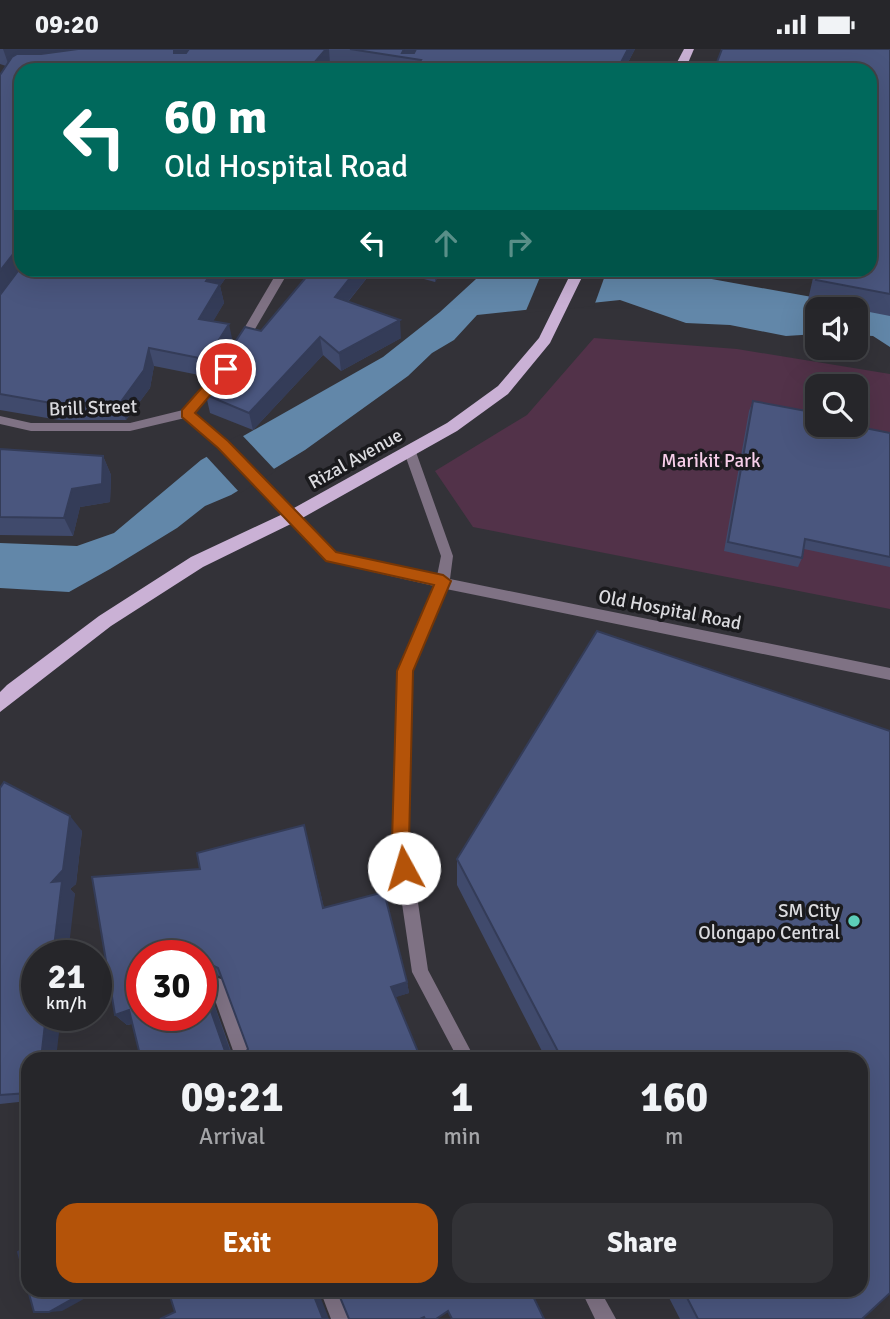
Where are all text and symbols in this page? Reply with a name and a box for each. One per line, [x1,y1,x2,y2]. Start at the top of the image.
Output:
text: 09:20 [35,9,99,41]
text: 60 m [164,87,267,147]
icon: left [49,91,140,182]
text: Old Hospital Road [164,147,408,186]
icon: left [354,224,392,262]
icon: ahead [427,224,465,262]
icon: right [500,224,538,262]
map controls [805,297,868,437]
button: sound [805,297,868,360]
pin [196,339,256,399]
icon: arrive [207,350,245,388]
button: search [805,374,868,437]
street label: Brill Street [48,394,138,422]
street label: Rizal Avenue [304,423,407,495]
park label: Marikit Park [661,449,761,473]
street label: Old Hospital Road [596,584,743,636]
position arrow [367,831,441,905]
place label: SM City Olongapo Central [698,899,840,945]
marker: SM City Olongapo Central [846,913,862,929]
speed limit sign: 30 [126,940,217,1031]
text: 21 [48,955,85,998]
text: km/h [46,992,87,1014]
text: 09:21 [181,1072,284,1123]
text: 1 [451,1072,473,1123]
text: 160 [640,1072,708,1123]
text: Arrival [199,1122,265,1151]
text: min [443,1122,481,1151]
text: m [665,1122,683,1151]
button: Exit [56,1203,438,1283]
button: Share [452,1203,833,1283]

